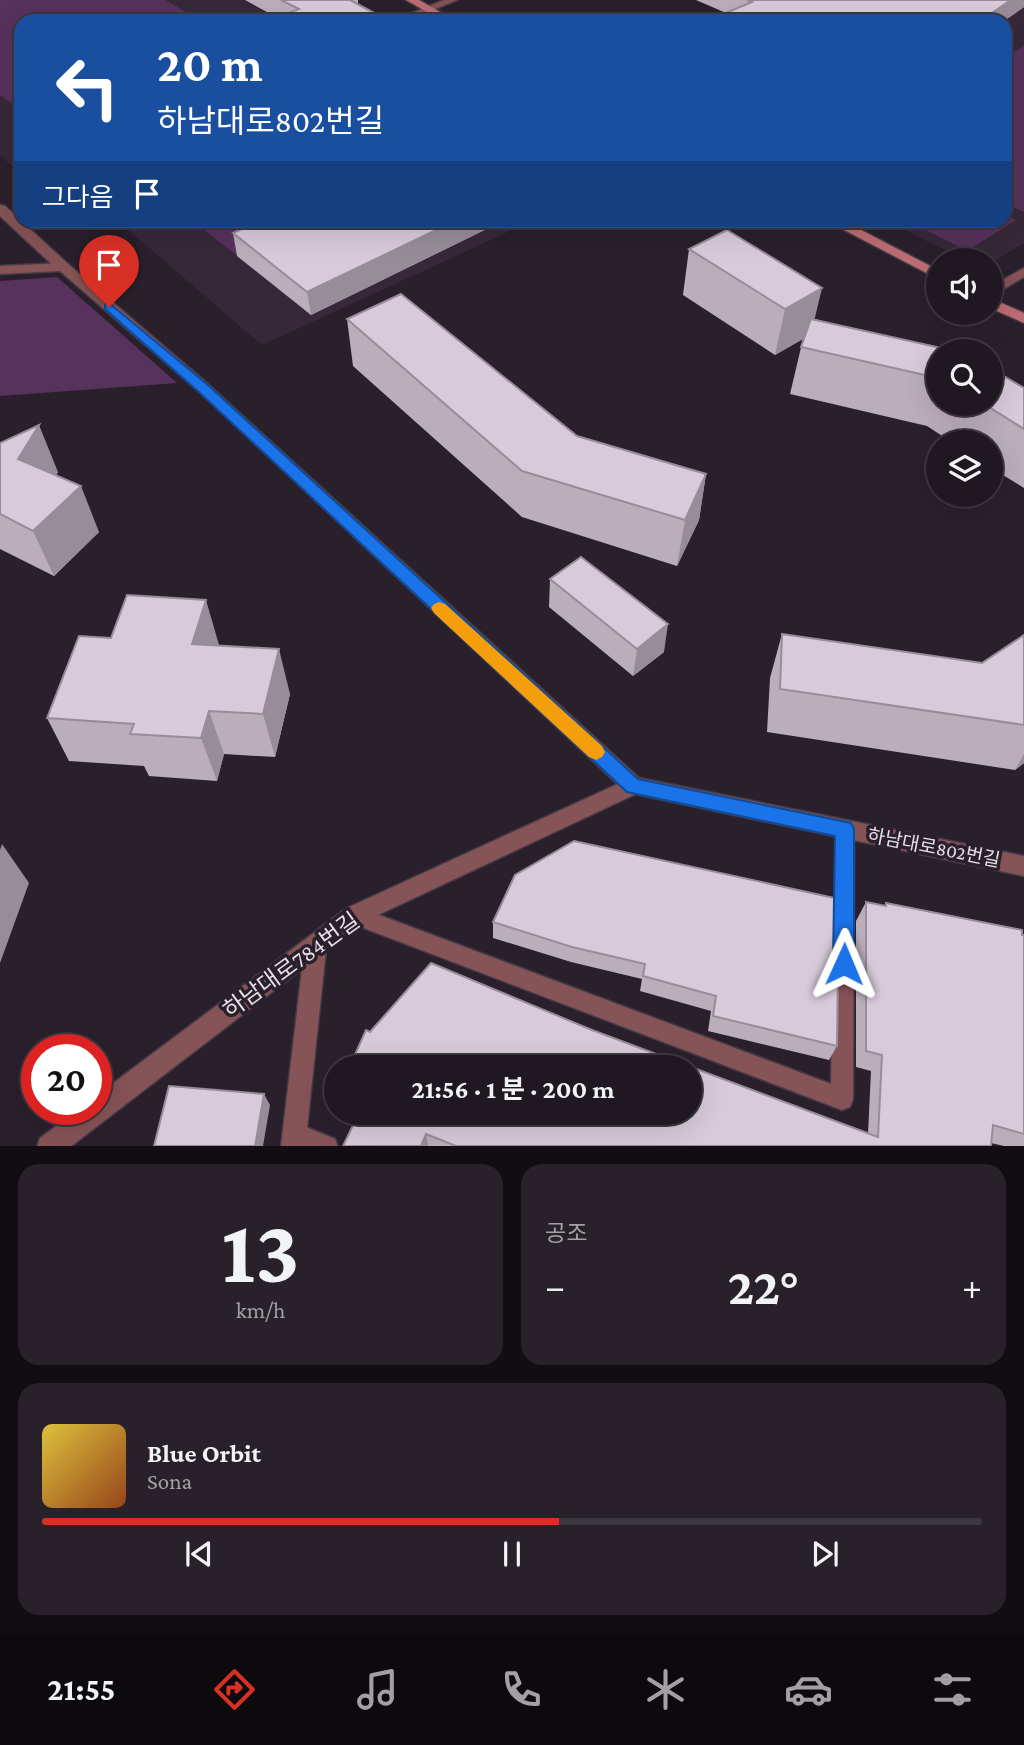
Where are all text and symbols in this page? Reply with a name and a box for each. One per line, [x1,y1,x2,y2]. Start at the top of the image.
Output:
text: 20 m [157,37,263,92]
icon: left [42,42,133,133]
text: 하남대로802번길 [157,103,384,139]
icon: arrive [128,175,166,213]
text: 그다음 [42,183,114,212]
pin [79,235,139,307]
icon: arrive [90,246,128,284]
map controls [926,248,1003,507]
button: sound [926,248,1003,325]
button: search [926,339,1003,416]
button: layers [926,430,1003,507]
street label: 하남대로802번길 [866,824,1002,871]
street label: 하남대로784번길 [218,907,364,1023]
position arrow [807,927,881,1001]
speed limit sign: 20 [21,1034,112,1125]
text: 21:56 · 1 분 · 200 m [412,1075,614,1104]
text: 13 [221,1200,300,1302]
text: 공조 [545,1220,587,1246]
text: 22° [728,1257,799,1315]
text: − [545,1265,565,1307]
text: + [962,1265,982,1307]
text: km/h [236,1297,285,1323]
text: Blue Orbit [147,1439,261,1468]
text: Sona [147,1468,192,1494]
icon: previous [180,1535,218,1573]
icon: pause [493,1535,531,1573]
icon: next [806,1535,844,1573]
icon: directions [210,1665,259,1714]
icon: music [353,1665,402,1714]
icon: phone [497,1665,546,1714]
icon: climate [641,1665,690,1714]
icon: car [784,1665,833,1714]
icon: filters [928,1665,977,1714]
text: 21:55 [47,1671,115,1707]

